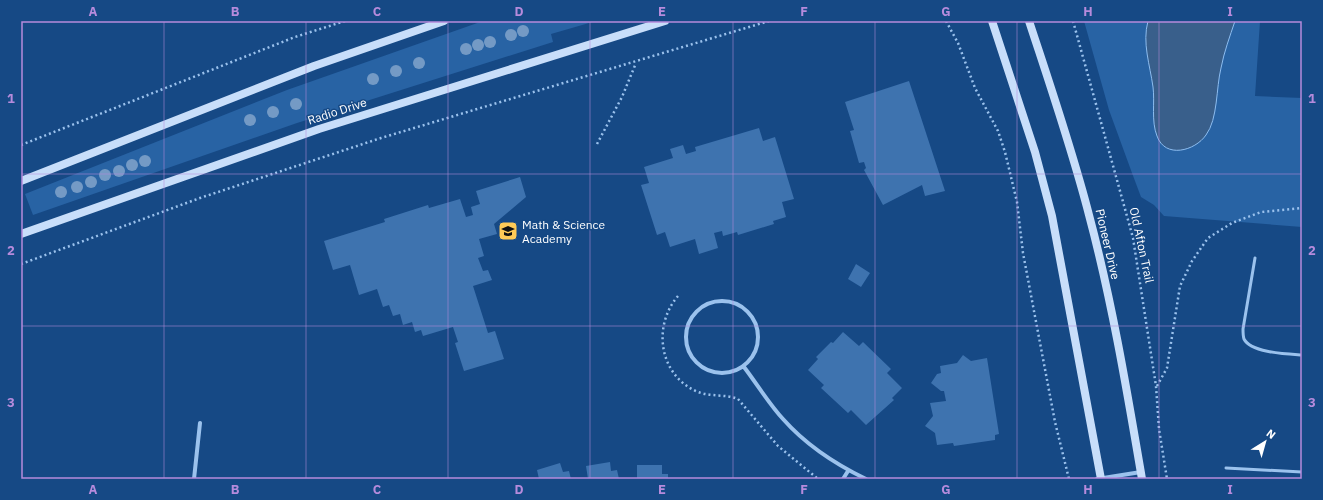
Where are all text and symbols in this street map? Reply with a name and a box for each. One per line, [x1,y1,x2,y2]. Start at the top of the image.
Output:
text: A [89,3,98,20]
text: B [231,3,240,20]
text: C [373,3,382,20]
text: D [514,3,524,20]
text: E [658,3,666,20]
text: F [800,3,808,20]
text: G [941,3,951,20]
text: H [1083,3,1093,20]
text: I [1227,3,1233,20]
text: 1 [7,90,15,107]
text: 1 [1308,90,1316,107]
street label: Radio Drive [306,94,369,128]
street label: Old Afton Trail [1127,206,1157,284]
street label: Pioneer Drive [1093,207,1124,281]
place label: Math & Science Academy [522,217,606,246]
school or university icon: Math & Science Academy [497,220,519,242]
text: 2 [7,242,15,259]
text: 2 [1308,242,1316,259]
text: 3 [7,394,15,411]
text: 3 [1308,394,1316,411]
north arrow [1245,422,1285,462]
text: N [1264,426,1278,442]
text: A [89,481,98,498]
text: B [231,481,240,498]
text: C [373,481,382,498]
text: D [514,481,524,498]
text: E [658,481,666,498]
text: F [800,481,808,498]
text: G [941,481,951,498]
text: H [1083,481,1093,498]
text: I [1227,481,1233,498]

